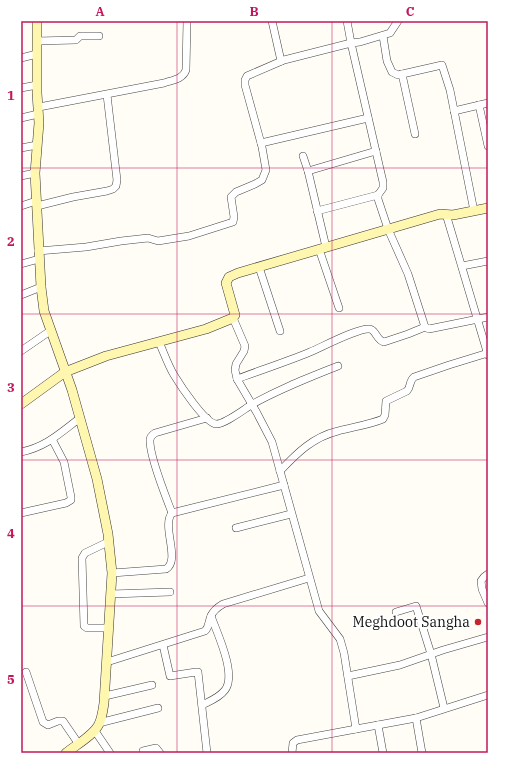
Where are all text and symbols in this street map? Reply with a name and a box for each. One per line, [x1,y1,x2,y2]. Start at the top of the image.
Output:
text: A [95,3,105,20]
text: B [249,3,259,20]
text: C [406,3,415,20]
text: 1 [7,87,15,104]
text: 2 [7,233,15,250]
text: 3 [7,379,15,396]
text: 4 [7,525,15,542]
place label: Meghdoot Sangha [352,613,470,631]
marker: Meghdoot Sangha [473,617,483,627]
text: 5 [7,671,15,688]

